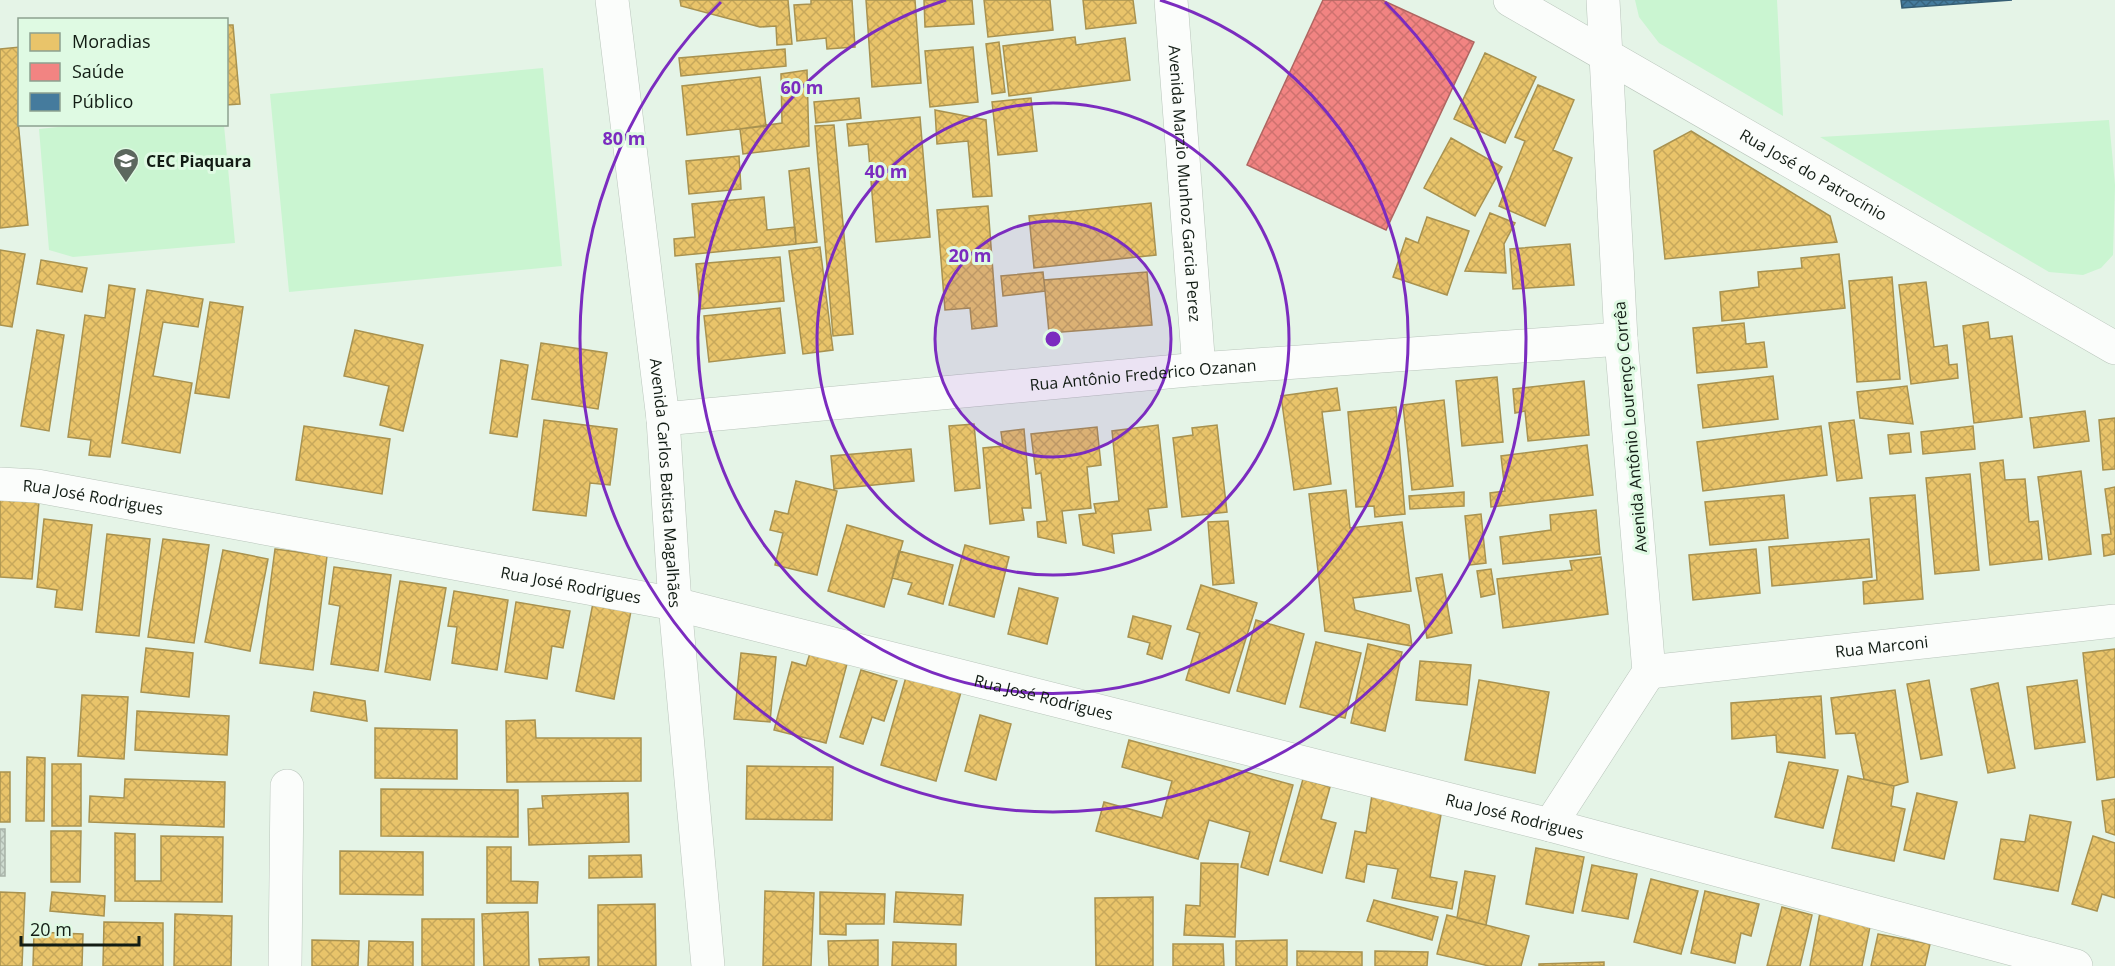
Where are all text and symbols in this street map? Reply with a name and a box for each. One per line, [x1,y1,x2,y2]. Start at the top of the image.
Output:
legend [18,18,228,126]
text: Moradias [72,29,151,53]
street label: Avenida Marzio Munhoz Garcia Perez [1163,44,1206,323]
text: Saúde [72,59,124,83]
text: 60 m [781,75,823,99]
text: Público [72,89,133,113]
street label: Rua José do Patrocínio [1736,123,1891,226]
text: 80 m [603,126,645,150]
school or university icon: CEC Piaquara [111,146,141,184]
place label: CEC Piaquara [146,150,251,172]
text: 40 m [865,159,907,183]
text: 20 m [949,243,991,267]
street label: Avenida Antônio Lourenço Corrêa [1608,301,1652,553]
centre of rings [1043,329,1063,349]
street label: Rua Antônio Frederico Ozanan [1029,354,1257,396]
street label: Avenida Carlos Batista Magalhães [645,357,686,608]
street label: Rua José Rodrigues [22,474,165,520]
street label: Rua José Rodrigues [499,561,643,609]
street label: Rua Marconi [1834,631,1929,663]
street label: Rua José Rodrigues [972,669,1115,725]
street label: Rua José Rodrigues [1443,788,1587,845]
scale bar [21,909,140,947]
text: 20 m [30,917,72,941]

